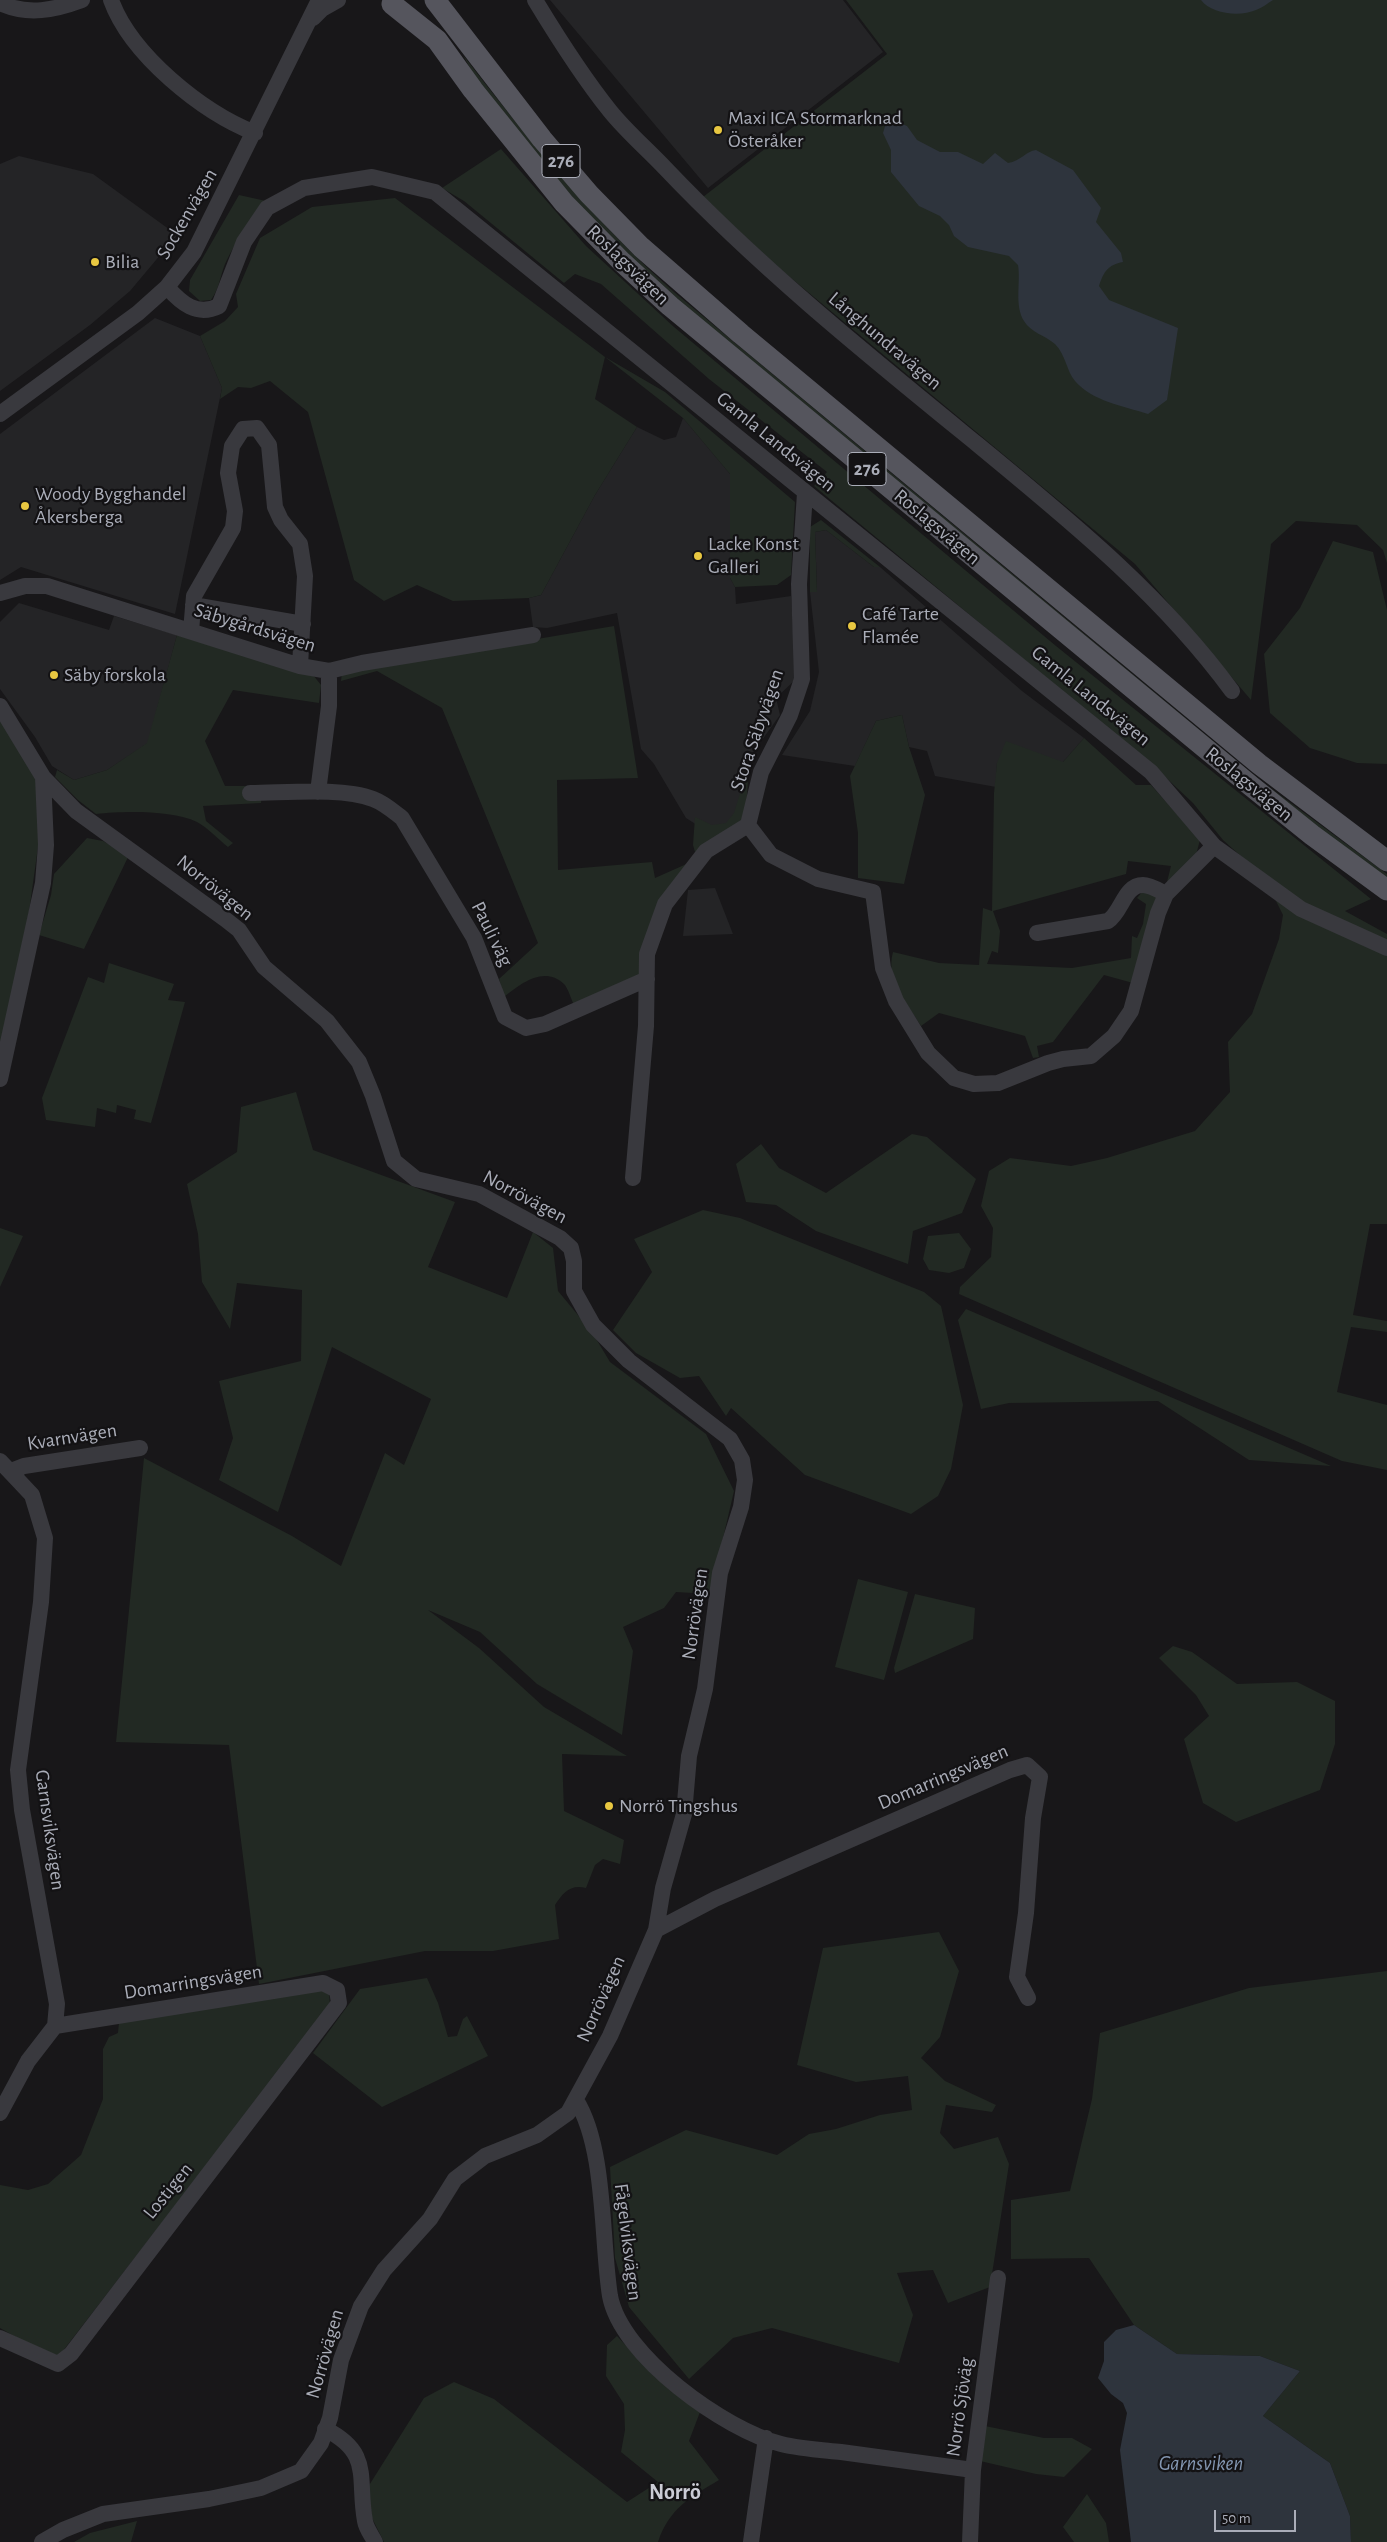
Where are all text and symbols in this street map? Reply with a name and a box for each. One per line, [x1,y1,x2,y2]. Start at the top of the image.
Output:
place label: Maxi ICA Stormarknad Österåker [728,106,902,153]
marker: Maxi ICA Stormarknad Österåker [712,124,724,136]
road number: 276 [542,144,580,178]
street label: Sockenvägen [151,164,223,264]
street label: Roslagsvägen [582,220,674,310]
place label: Bilia [105,250,140,274]
marker: Bilia [89,256,101,268]
street label: Långhundravägen [824,287,946,395]
street label: Gamla Landsvägen [712,387,840,497]
road number: 276 [848,452,886,486]
place label: Woody Bygghandel Åkersberga [35,482,186,529]
street label: Roslagsvägen [889,484,985,570]
marker: Woody Bygghandel Åkersberga [19,500,31,512]
place label: Lacke Konst Galleri [708,532,799,579]
marker: Lacke Konst Galleri [692,550,704,562]
street label: Säbygårdsvägen [191,598,319,658]
place label: Café Tarte Flamée [862,602,939,649]
marker: Café Tarte Flamée [846,620,858,632]
street label: Gamla Landsvägen [1027,641,1155,751]
place label: Säby forskola [64,663,166,687]
street label: Stora Säbyvägen [725,666,789,794]
marker: Säby forskola [48,669,60,681]
street label: Roslagsvägen [1200,741,1298,827]
street label: Norrövägen [172,850,258,926]
street label: Pauli väg [466,897,518,971]
street label: Norrövägen [479,1165,571,1229]
street label: Kvarnvägen [25,1418,119,1456]
street label: Norrövägen [677,1567,713,1661]
street label: Domarringsvägen [874,1739,1012,1815]
street label: Garnsviksvägen [30,1768,70,1892]
place label: Norrö Tingshus [619,1794,738,1818]
marker: Norrö Tingshus [603,1800,615,1812]
street label: Norrövägen [571,1952,631,2046]
street label: Domarringsvägen [122,1959,264,2005]
street label: Lostigen [138,2158,198,2224]
street label: Fågelviksvägen [609,2182,647,2302]
street label: Norrövägen [301,2306,349,2402]
street label: Norrö Sjöväg [941,2356,979,2458]
water label: Garnsviken [1159,2451,1243,2477]
district label: Norrö [649,2479,701,2505]
scale bar [1217,2500,1300,2532]
text: 50 m [1222,2511,1251,2526]

